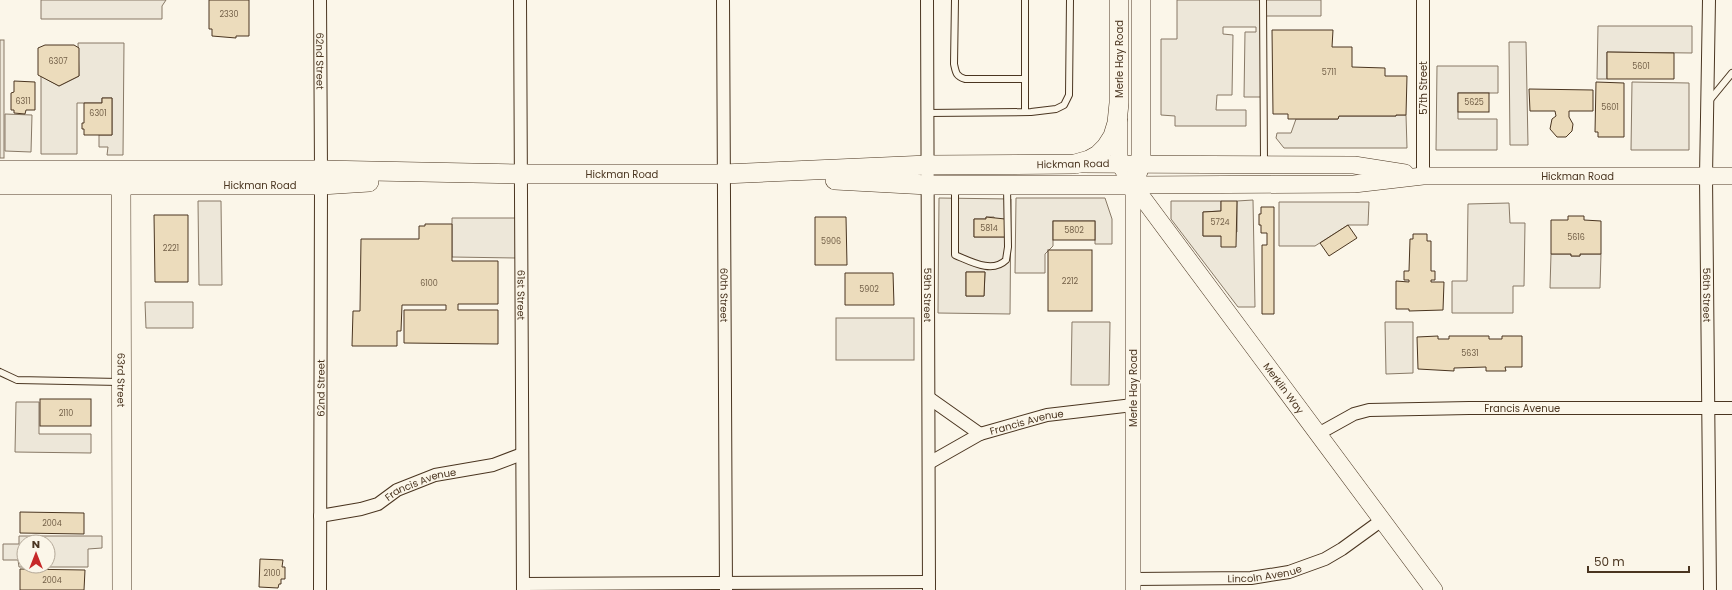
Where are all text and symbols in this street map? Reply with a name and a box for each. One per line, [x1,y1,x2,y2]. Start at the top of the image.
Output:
house number: 2330 [219,9,239,20]
street label: Merle Hay Road [1112,20,1127,98]
street label: 62nd Street [313,32,328,90]
house number: 6307 [48,56,68,67]
street label: 57th Street [1416,61,1431,115]
house number: 5601 [1632,61,1650,72]
house number: 5711 [1322,67,1336,78]
house number: 6311 [16,96,30,107]
house number: 5625 [1464,97,1484,108]
house number: 5601 [1601,102,1619,113]
house number: 6301 [89,108,107,119]
street label: Hickman Road [1037,156,1109,172]
street label: Hickman Road [586,167,658,182]
street label: Hickman Road [1541,169,1614,184]
street label: Hickman Road [224,178,296,193]
house number: 5724 [1210,217,1230,228]
house number: 5814 [980,223,998,234]
house number: 5802 [1064,225,1084,236]
house number: 5616 [1567,232,1585,243]
house number: 5906 [821,236,841,247]
house number: 2221 [163,243,179,254]
street label: 60th Street [717,268,732,323]
street label: 59th Street [920,268,936,323]
street label: 56th Street [1699,268,1715,323]
street label: 61st Street [514,270,529,321]
house number: 2212 [1062,276,1079,287]
house number: 6100 [420,278,438,289]
house number: 5902 [859,284,879,295]
house number: 5631 [1461,348,1479,359]
street label: Merle Hay Road [1126,349,1141,427]
street label: 63rd Street [114,353,129,408]
street label: 62nd Street [313,359,328,417]
street label: Merklin Way [1260,359,1308,417]
street label: Francis Avenue [1484,401,1560,416]
street label: Francis Avenue [988,406,1064,438]
house number: 2110 [59,408,73,419]
street label: Francis Avenue [381,464,457,504]
house number: 2004 [42,518,62,529]
north arrow [16,534,56,574]
text: N [32,536,40,552]
scale bar [1588,548,1689,574]
text: 50 m [1594,553,1625,570]
street label: Lincoln Avenue [1228,561,1304,586]
house number: 2100 [263,568,281,579]
house number: 2004 [42,575,62,586]

